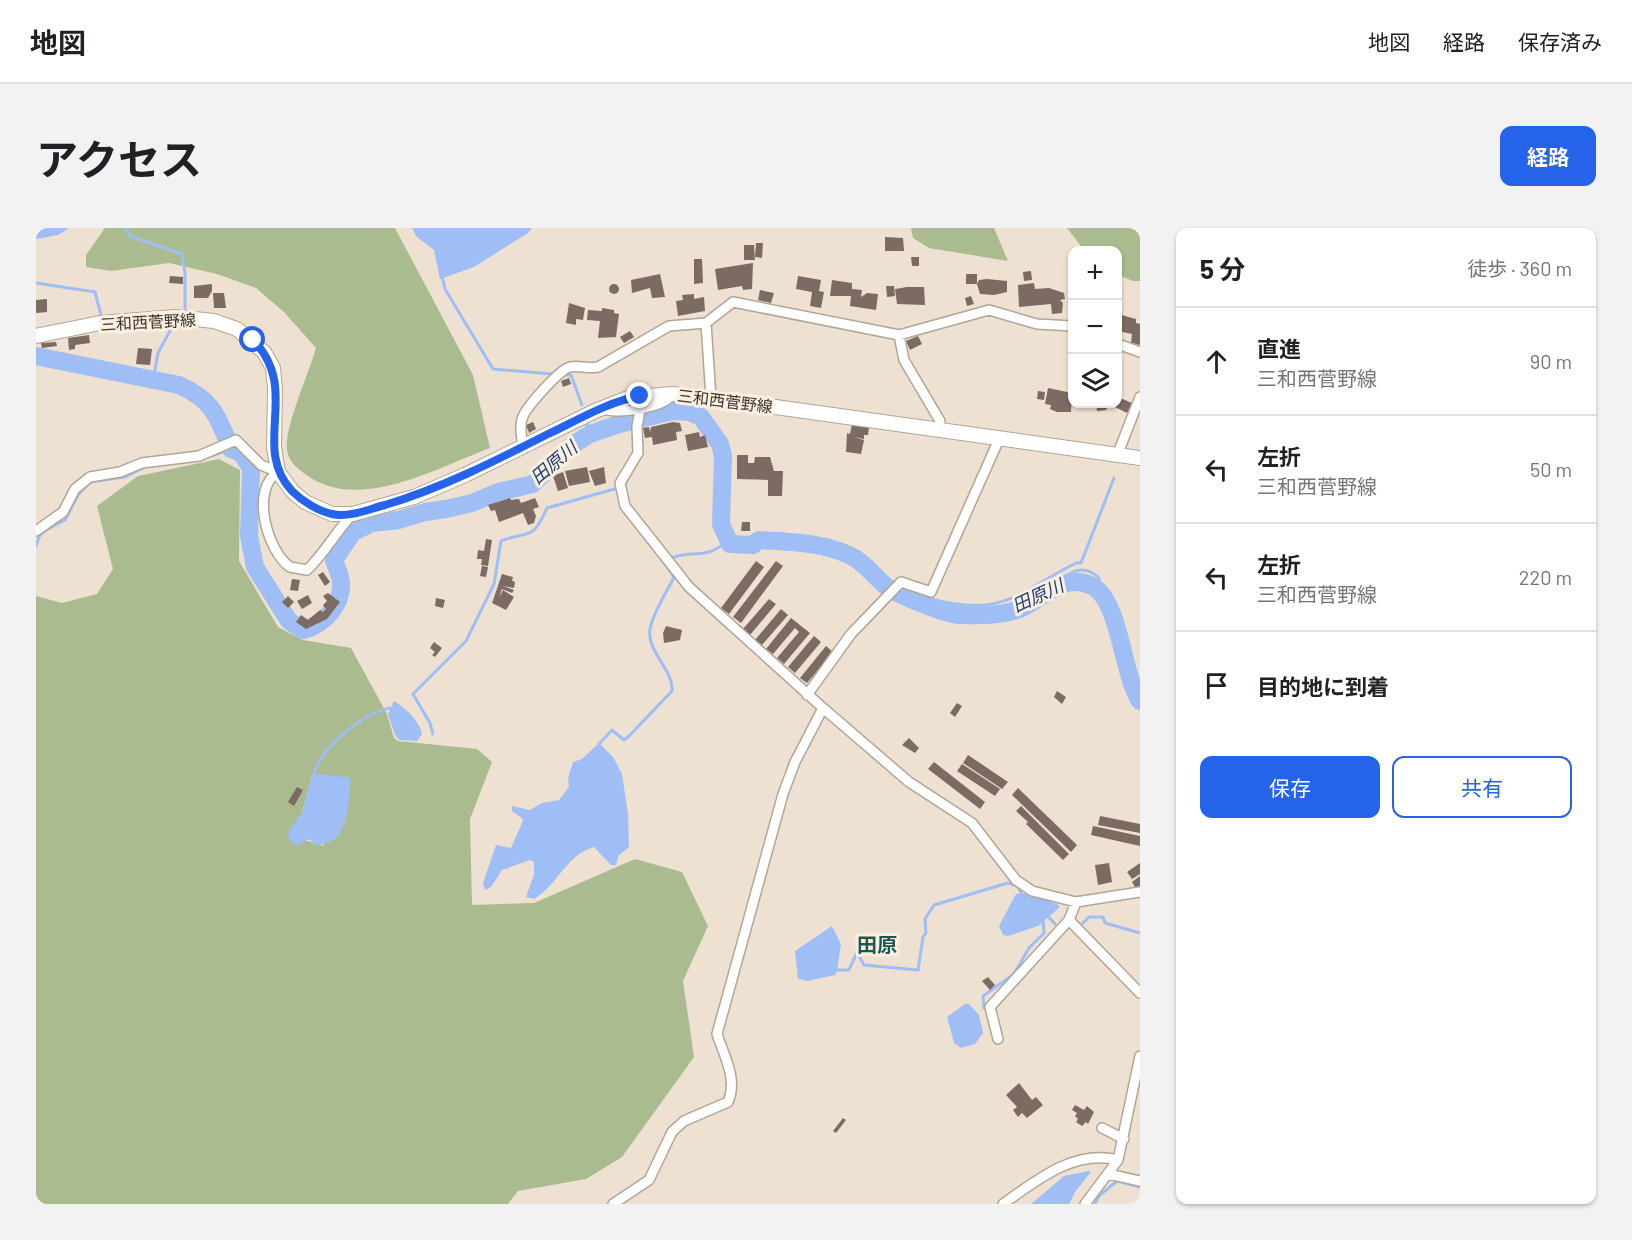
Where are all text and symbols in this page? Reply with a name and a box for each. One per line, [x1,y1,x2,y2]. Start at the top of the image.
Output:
text: 地図 [30,25,86,59]
text: 地図 [1368,29,1410,54]
text: 経路 [1443,29,1485,54]
text: 保存済み [1518,29,1602,54]
button: 経路 [1500,126,1596,186]
text: アクセス [36,133,202,183]
map controls [1068,246,1122,408]
button: + [1068,246,1122,300]
text: 5 分 [1200,253,1245,284]
text: 徒歩 · 360 m [1467,256,1572,280]
button: − [1068,300,1122,354]
street label: 三和西菅野線 [100,310,196,334]
route start [239,326,265,352]
text: 直進 [1257,335,1301,361]
icon: ahead [1200,345,1233,378]
text: 90 m [1530,349,1572,373]
button: layers [1068,354,1122,408]
text: 三和西菅野線 [1257,366,1377,390]
route end [626,382,652,408]
street label: 三和西菅野線 [676,385,774,416]
water label: 田原川 [526,435,583,488]
text: 左折 [1257,443,1301,469]
icon: left [1200,453,1233,486]
text: 50 m [1530,457,1572,481]
text: 三和西菅野線 [1257,474,1377,498]
text: 左折 [1257,551,1301,577]
icon: left [1200,561,1233,594]
text: 220 m [1519,565,1572,589]
water label: 田原川 [1008,573,1069,616]
text: 三和西菅野線 [1257,582,1377,606]
icon: arrive [1200,669,1233,702]
text: 目的地に到着 [1257,673,1389,699]
button: 保存 [1200,756,1380,818]
button: 共有 [1392,756,1572,818]
district label: 田原 [857,932,897,956]

